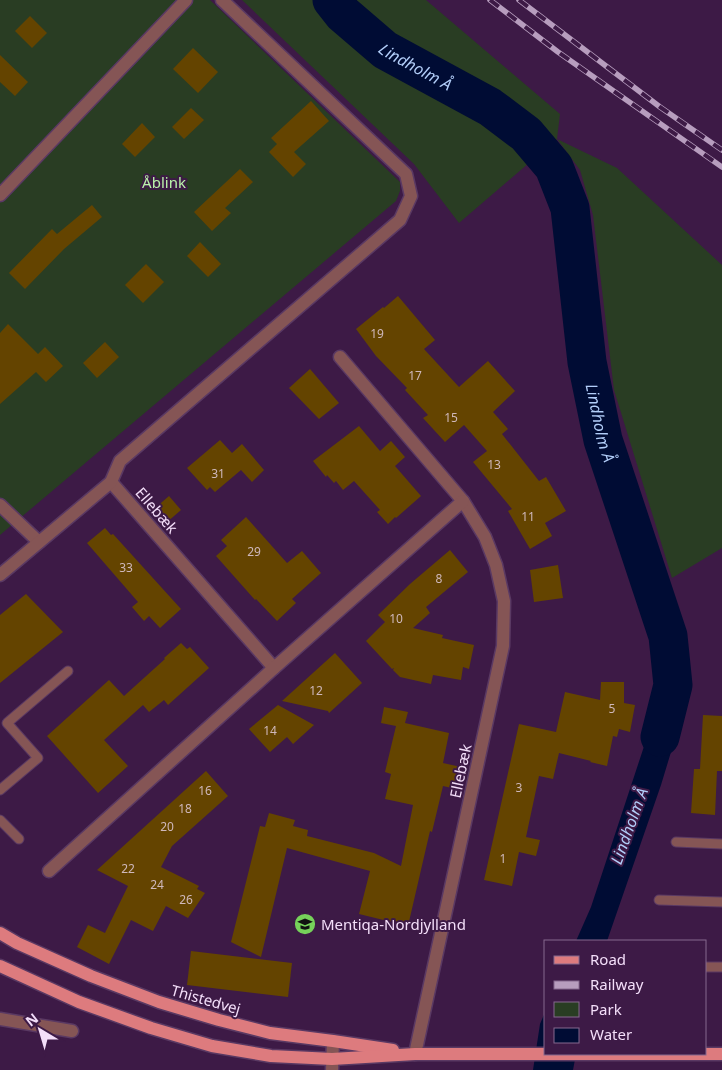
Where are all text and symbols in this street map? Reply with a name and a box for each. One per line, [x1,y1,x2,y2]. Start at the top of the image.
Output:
water label: Lindholm Å [374,38,456,95]
park label: Åblink [142,172,186,192]
house number: 19 [370,325,384,342]
house number: 17 [408,367,422,384]
water label: Lindholm Å [581,382,621,465]
house number: 15 [444,409,458,426]
house number: 13 [487,456,501,473]
house number: 31 [211,465,225,482]
street label: Ellebæk [131,483,183,537]
house number: 11 [521,508,535,525]
house number: 29 [247,543,261,560]
house number: 33 [119,559,133,576]
house number: 8 [436,570,443,587]
house number: 10 [389,610,403,627]
house number: 12 [309,682,323,699]
house number: 5 [609,700,616,717]
house number: 14 [263,722,277,739]
street label: Ellebæk [445,742,475,800]
house number: 3 [516,779,523,796]
house number: 16 [198,782,212,799]
water label: Lindholm Å [605,785,653,867]
house number: 18 [178,800,192,817]
house number: 20 [160,818,174,835]
house number: 1 [500,850,506,867]
house number: 22 [121,860,135,877]
house number: 24 [150,876,164,893]
house number: 26 [179,891,193,908]
school or university icon: Mentiqa-Nordjylland [293,912,317,936]
place label: Mentiqa-Nordjylland [321,914,466,934]
legend [544,940,707,1055]
text: Road [590,949,626,969]
text: Railway [590,974,644,994]
street label: Thistedvej [169,980,243,1018]
text: Park [590,999,622,1019]
north arrow [15,1005,65,1055]
text: N [21,1008,42,1030]
text: Water [590,1024,632,1044]

